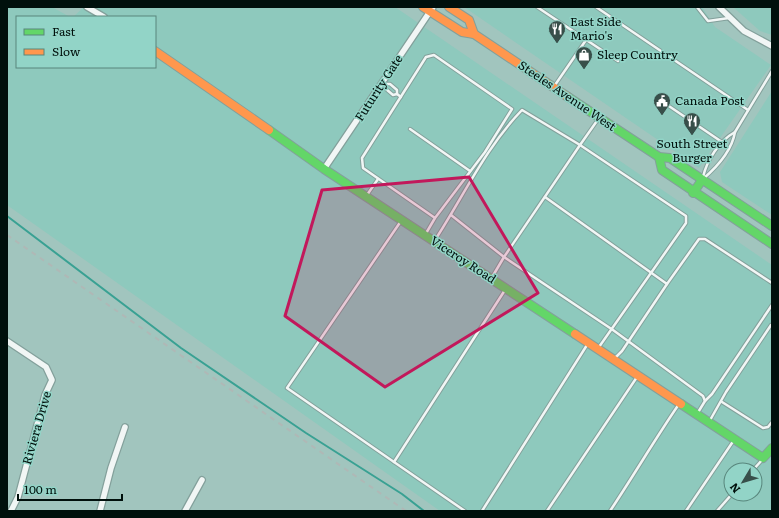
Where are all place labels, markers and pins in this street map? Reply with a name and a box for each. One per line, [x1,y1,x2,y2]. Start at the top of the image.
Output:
place label: East Side Mario's [570,12,621,44]
restaurant icon: East Side Mario's [547,19,567,44]
shop icon: Sleep Country [574,45,594,70]
place label: Sleep Country [597,45,678,63]
public building icon: Canada Post [652,91,672,116]
place label: Canada Post [675,91,745,109]
restaurant icon: South Street Burger [682,111,702,136]
place label: South Street Burger [657,134,728,166]

